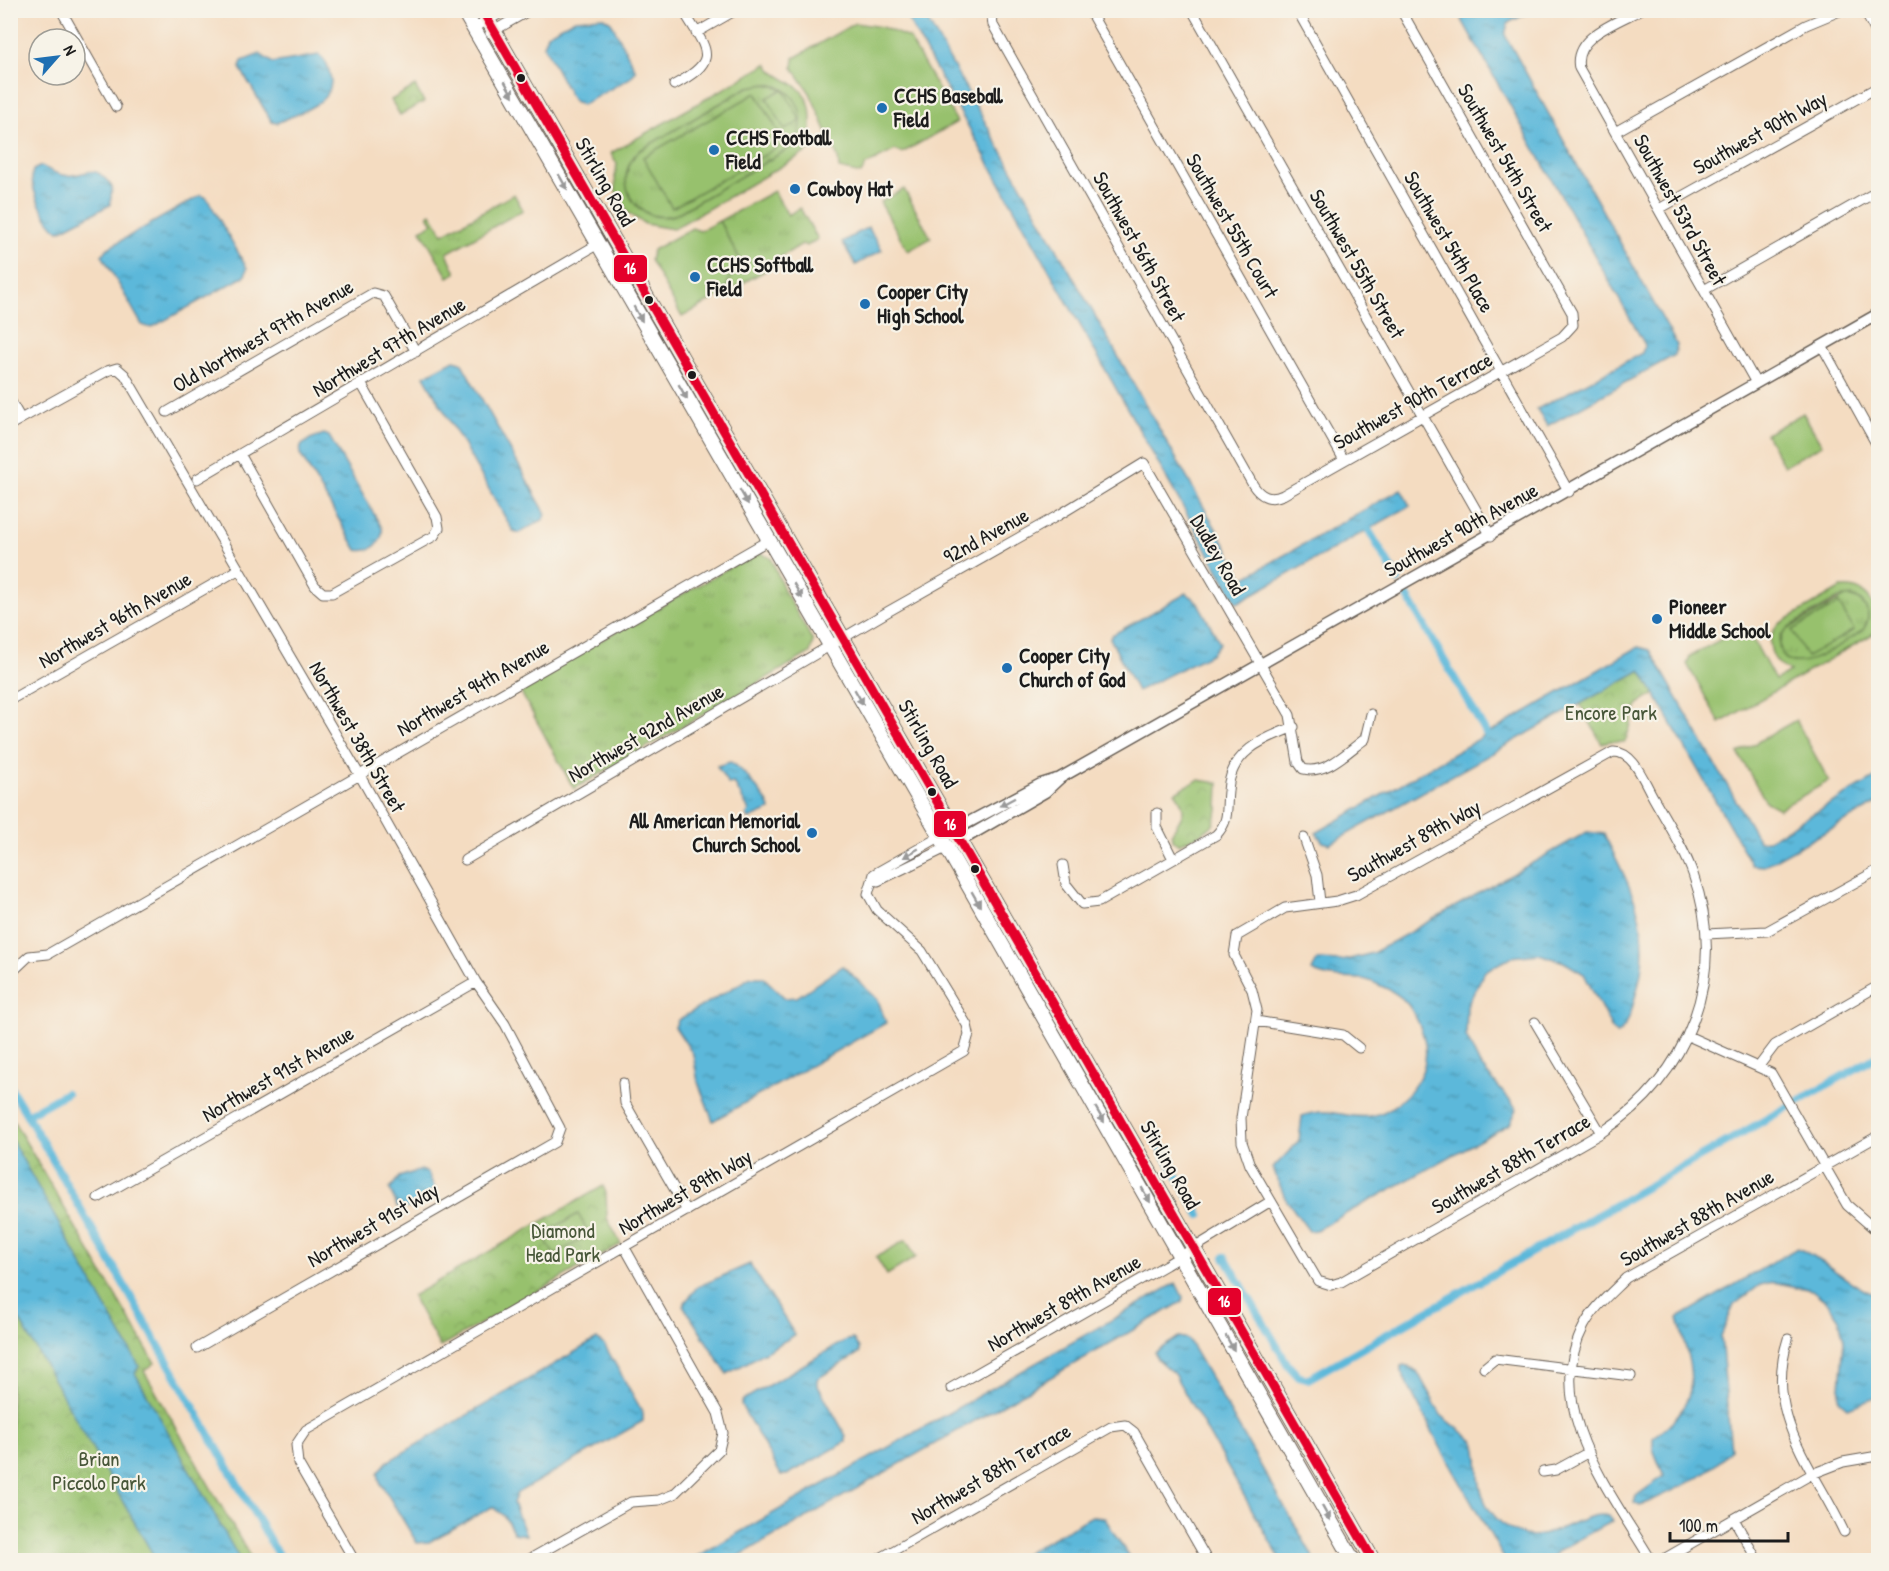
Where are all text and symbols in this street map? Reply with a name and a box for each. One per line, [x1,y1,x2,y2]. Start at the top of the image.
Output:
north arrow [27,27,87,87]
text: N [59,41,82,59]
unlabelled marker [515,72,527,84]
street label: Southwest 54th Street [1451,78,1560,238]
one-way arrow [504,81,515,97]
place label: CCHS Baseball Field [893,81,1004,134]
street label: Southwest 90th Way [1688,84,1832,181]
marker: CCHS Baseball Field [875,101,889,115]
place label: CCHS Football Field [725,123,832,176]
street label: Southwest 53rd Street [1627,129,1734,291]
street label: Stirling Road [568,132,642,231]
marker: CCHS Football Field [707,143,721,157]
street label: Southwest 55th Court [1179,148,1286,304]
street label: Southwest 56th Street [1086,166,1193,328]
street label: Southwest 54th Place [1397,166,1502,318]
one-way arrow [557,174,568,190]
place label: Cowboy Hat [807,174,894,204]
marker: Cowboy Hat [788,182,802,196]
street label: Southwest 55th Street [1303,184,1412,345]
place label: CCHS Softball Field [706,250,814,303]
line badge: 16 [613,254,648,283]
text: 16 [624,257,637,279]
marker: CCHS Softball Field [688,270,702,284]
street label: Old Northwest 97th Avenue [167,272,359,399]
place label: Cooper City High School [877,277,968,331]
street label: Northwest 97th Avenue [307,289,471,404]
unlabelled marker [643,294,655,306]
marker: Cooper City High School [858,297,872,311]
one-way arrow [633,305,643,322]
street label: Southwest 90th Terrace [1328,345,1498,456]
unlabelled marker [686,369,698,381]
one-way arrow [678,384,689,400]
street label: Southwest 90th Avenue [1379,475,1543,584]
one-way arrow [739,489,749,506]
street label: 92nd Avenue [938,500,1034,571]
street label: Dudley Road [1184,509,1253,600]
street label: Northwest 96th Avenue [33,564,197,675]
one-way arrow [793,583,803,600]
place label: Pioneer Middle School [1669,592,1771,645]
marker: Pioneer Middle School [1650,612,1664,626]
street label: Northwest 94th Avenue [391,632,554,743]
place label: Cooper City Church of God [1019,641,1126,694]
street label: Northwest 38th Street [302,656,413,818]
marker: Cooper City Church of God [1000,661,1014,675]
street label: Northwest 92nd Avenue [563,676,729,789]
one-way arrow [854,689,864,706]
street label: Stirling Road [891,694,965,793]
park label: Encore Park [1565,698,1657,727]
unlabelled marker [926,786,938,798]
street label: Southwest 89th Way [1342,792,1486,889]
one-way arrow [998,797,1015,807]
place label: All American Memorial Church School [629,806,800,859]
line badge: 16 [933,810,967,838]
text: 16 [944,813,957,835]
marker: All American Memorial Church School [805,826,819,840]
one-way arrow [902,848,919,858]
unlabelled marker [969,863,981,875]
one-way arrow [971,891,981,908]
street label: Northwest 91st Avenue [197,1018,359,1129]
street label: Southwest 88th Terrace [1426,1106,1595,1221]
one-way arrow [1095,1107,1105,1124]
street label: Stirling Road [1133,1115,1207,1214]
street label: Northwest 89th Way [613,1142,757,1242]
street label: Southwest 88th Avenue [1615,1162,1779,1273]
street label: Northwest 91st Way [302,1175,444,1274]
one-way arrow [1140,1187,1151,1203]
park label: Diamond Head Park [526,1216,601,1269]
street label: Northwest 89th Avenue [982,1247,1146,1358]
line badge: 16 [1207,1287,1242,1316]
text: 16 [1218,1290,1231,1312]
one-way arrow [1225,1335,1235,1352]
street label: Northwest 88th Terrace [905,1416,1076,1531]
park label: Brian Piccolo Park [52,1444,146,1497]
one-way arrow [1321,1505,1331,1522]
scale bar [1670,1505,1788,1543]
text: 100 m [1679,1513,1718,1538]

